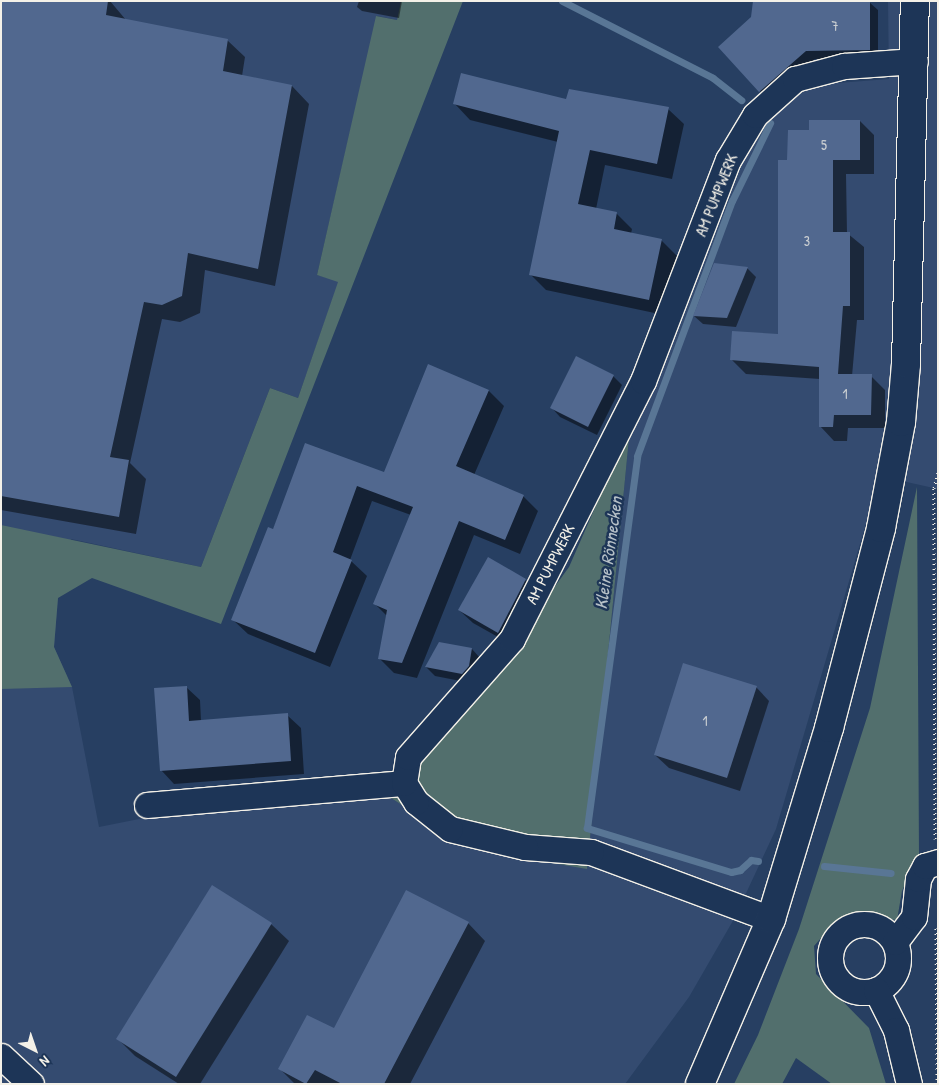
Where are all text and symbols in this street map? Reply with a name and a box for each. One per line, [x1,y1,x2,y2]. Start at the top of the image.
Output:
house number: 7 [832,18,838,34]
house number: 5 [821,137,827,153]
street label: AM PUMPWERK [691,151,741,239]
house number: 3 [804,233,810,249]
house number: 1 [842,386,848,402]
water label: Kleine Rönnecken [590,495,628,611]
street label: AM PUMPWERK [522,521,578,607]
house number: 1 [702,713,708,729]
north arrow [10,1025,60,1075]
text: N [36,1052,54,1071]

